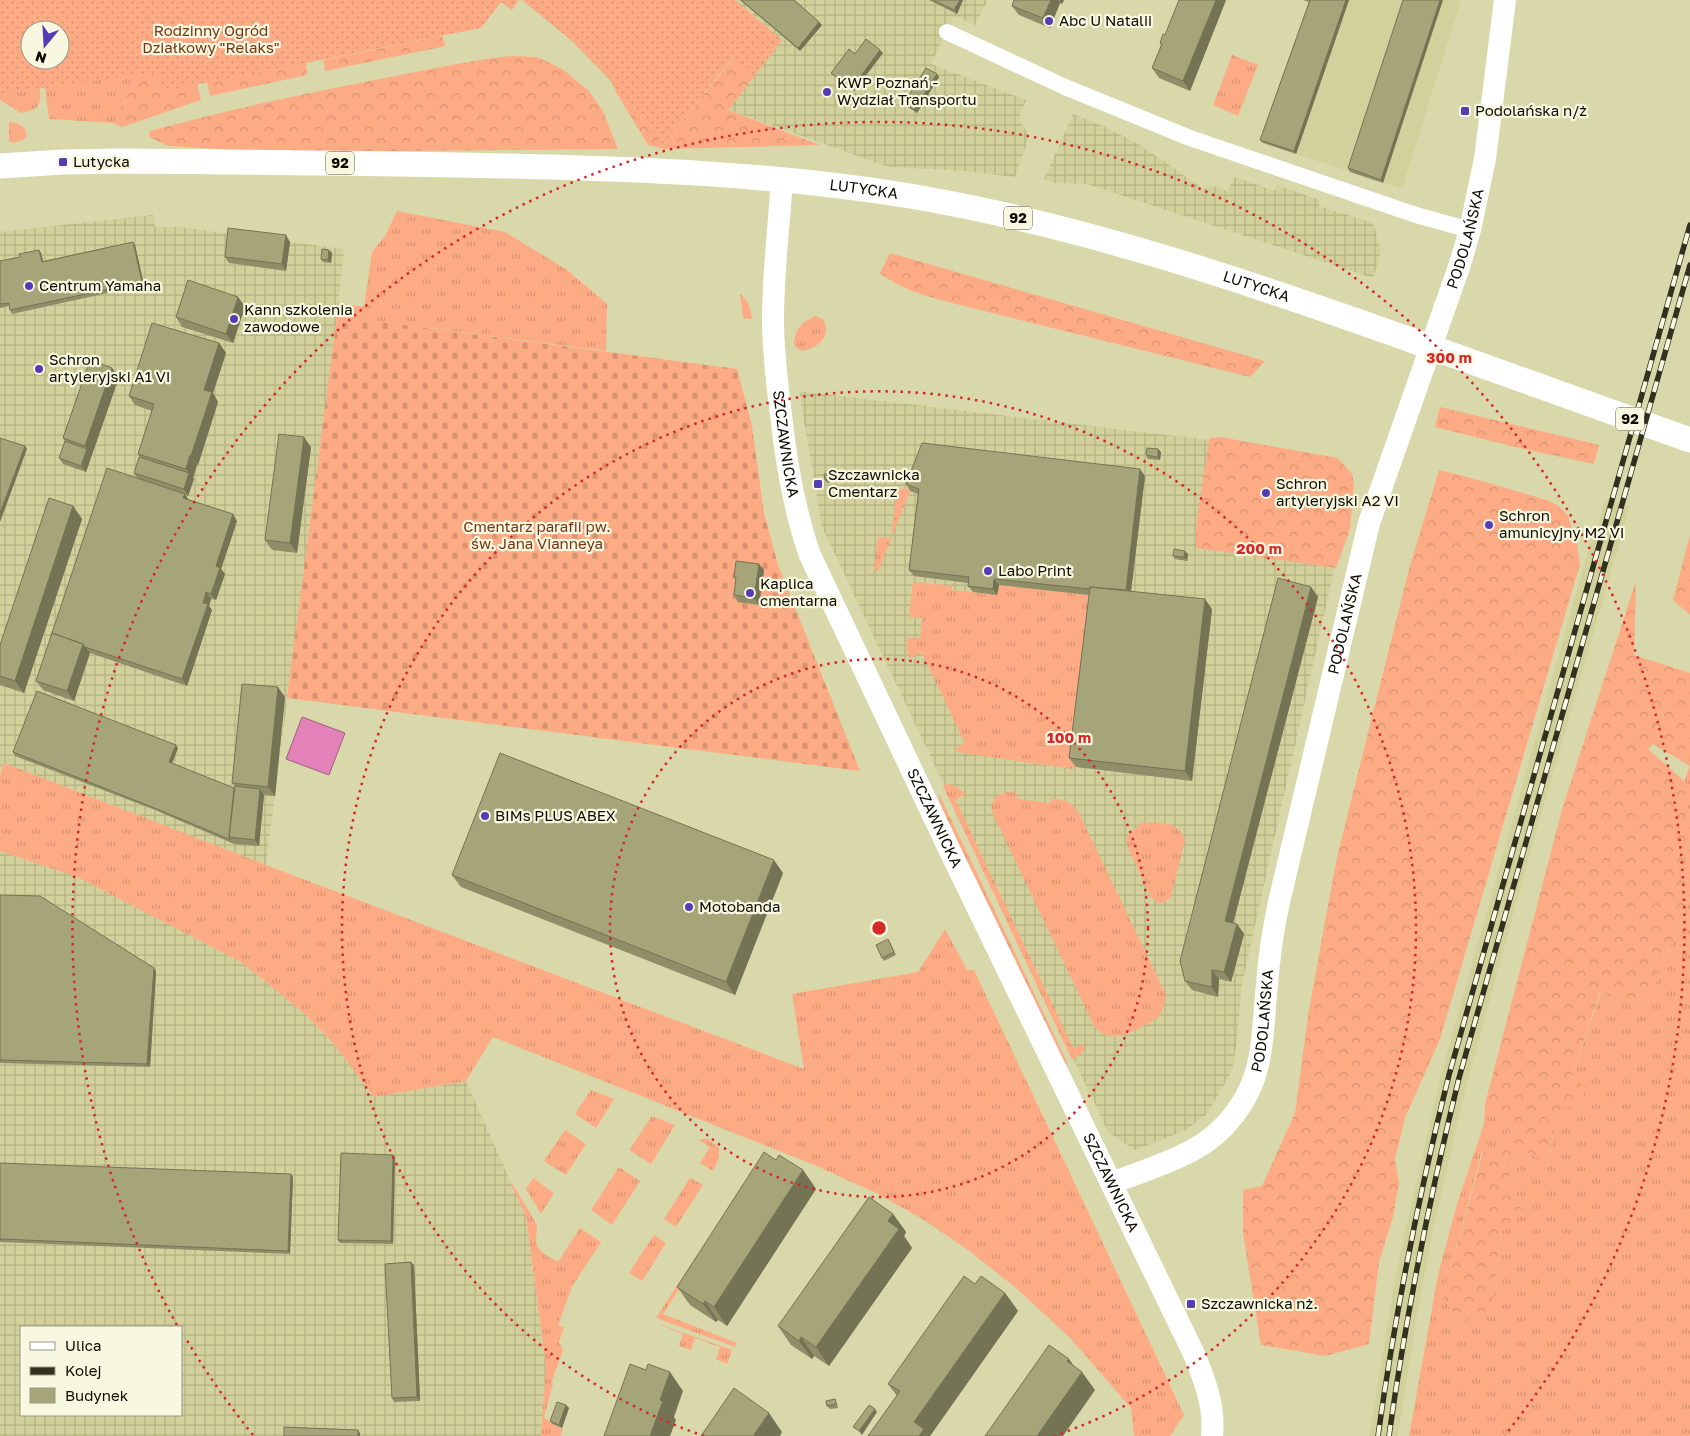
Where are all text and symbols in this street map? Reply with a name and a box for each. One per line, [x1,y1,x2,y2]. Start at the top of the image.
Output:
place label: Abc U Natalii [1059,11,1152,29]
marker: Abc U Natalii [1043,15,1055,27]
north arrow [20,20,70,70]
park label: Rodzinny Ogród Działkowy "Relaks" [142,21,280,56]
text: N [33,48,49,68]
place label: KWP Poznań - Wydział Transportu [837,73,976,108]
marker: KWP Poznań - Wydział Transportu [821,86,833,98]
place label: Podolańska n/ż [1475,101,1587,119]
marker: Podolańska n/ż [1459,105,1471,117]
place label: Lutycka [73,152,130,170]
road number: 92 [326,152,354,174]
marker: Lutycka [57,156,69,168]
street label: LUTYCKA [829,175,899,202]
street label: PODOLAŃSKA [1442,187,1487,291]
road number: 92 [1004,207,1032,230]
street label: LUTYCKA [1221,266,1292,305]
place label: Centrum Yamaha [39,276,161,294]
marker: Centrum Yamaha [23,280,35,292]
place label: Kann szkolenia zawodowe [244,300,353,335]
marker: Kann szkolenia zawodowe [228,313,240,325]
text: 300 m [1426,348,1472,366]
place label: Schron artyleryjski A1 VI [49,350,170,385]
marker: Schron artyleryjski A1 VI [33,363,45,375]
street label: SZCZAWNICKA [770,389,804,499]
road number: 92 [1616,408,1644,430]
place label: Szczawnicka Cmentarz [828,465,920,500]
place label: Schron artyleryjski A2 VI [1276,474,1399,509]
marker: Szczawnicka Cmentarz [812,478,824,490]
marker: Schron artyleryjski A2 VI [1260,487,1272,499]
place label: Schron amunicyjny M2 VI [1499,506,1625,541]
park label: Cmentarz parafii pw. św. Jana Vianneya [463,517,611,552]
marker: Schron amunicyjny M2 VI [1483,519,1495,531]
text: 200 m [1236,539,1282,557]
place label: Labo Print [998,561,1072,579]
marker: Labo Print [982,565,994,577]
street label: PODOLAŃSKA [1323,571,1365,676]
place label: Kaplica cmentarna [760,574,837,609]
marker: Kaplica cmentarna [744,587,756,599]
text: 100 m [1047,728,1091,746]
street label: SZCZAWNICKA [904,765,967,870]
place label: BIMs PLUS ABEX [495,806,616,824]
marker: BIMs PLUS ABEX [479,810,491,822]
place label: Motobanda [699,897,781,915]
marker: Motobanda [683,901,695,913]
centre of rings [870,919,888,937]
street label: PODOLAŃSKA [1247,969,1276,1074]
street label: SZCZAWNICKA [1080,1130,1143,1235]
place label: Szczawnicka nż. [1201,1294,1318,1312]
marker: Szczawnicka nż. [1185,1298,1197,1310]
legend [20,1326,182,1416]
text: Ulica [65,1336,101,1354]
text: Kolej [65,1361,101,1379]
text: Budynek [65,1386,129,1404]

